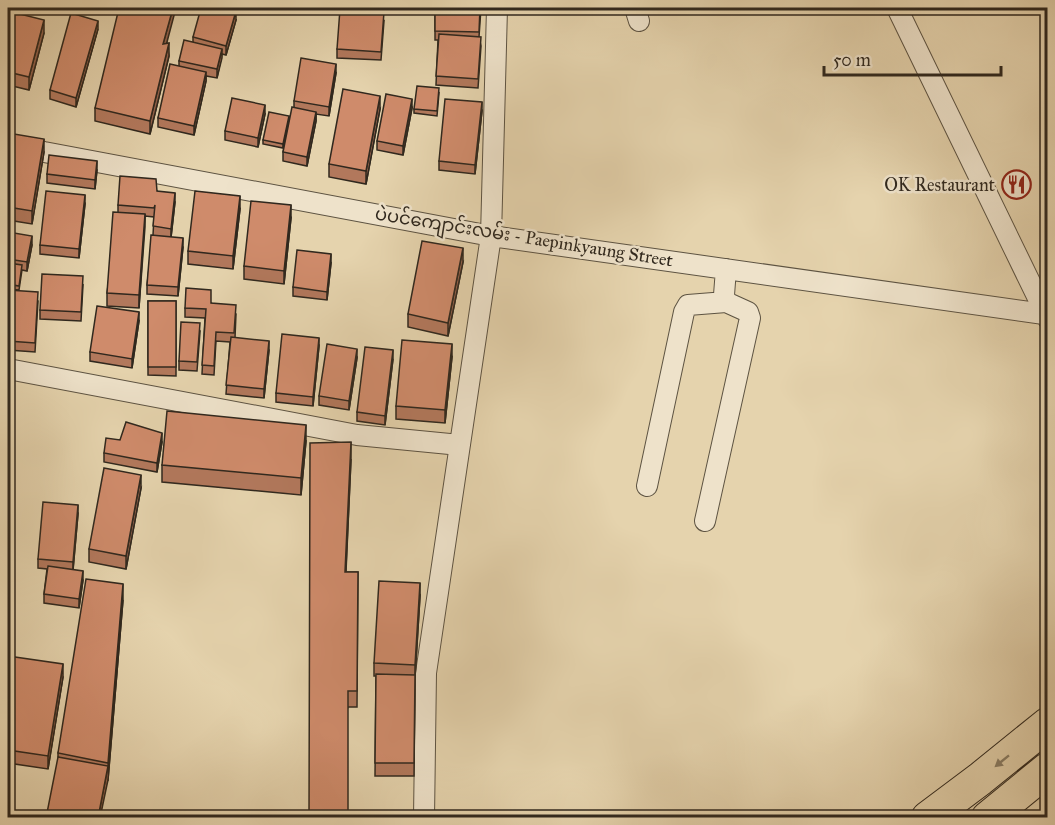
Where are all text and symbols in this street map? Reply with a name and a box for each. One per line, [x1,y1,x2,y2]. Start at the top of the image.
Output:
scale bar [824,39,1001,77]
text: 50 m [833,49,871,71]
restaurant icon: OK Restaurant [1000,169,1032,201]
place label: OK Restaurant [884,174,996,196]
street label: ပဲပင်ကျောင်းလမ်း - Paepinkyaung Street [373,201,675,275]
one-way arrow [994,754,1010,767]

